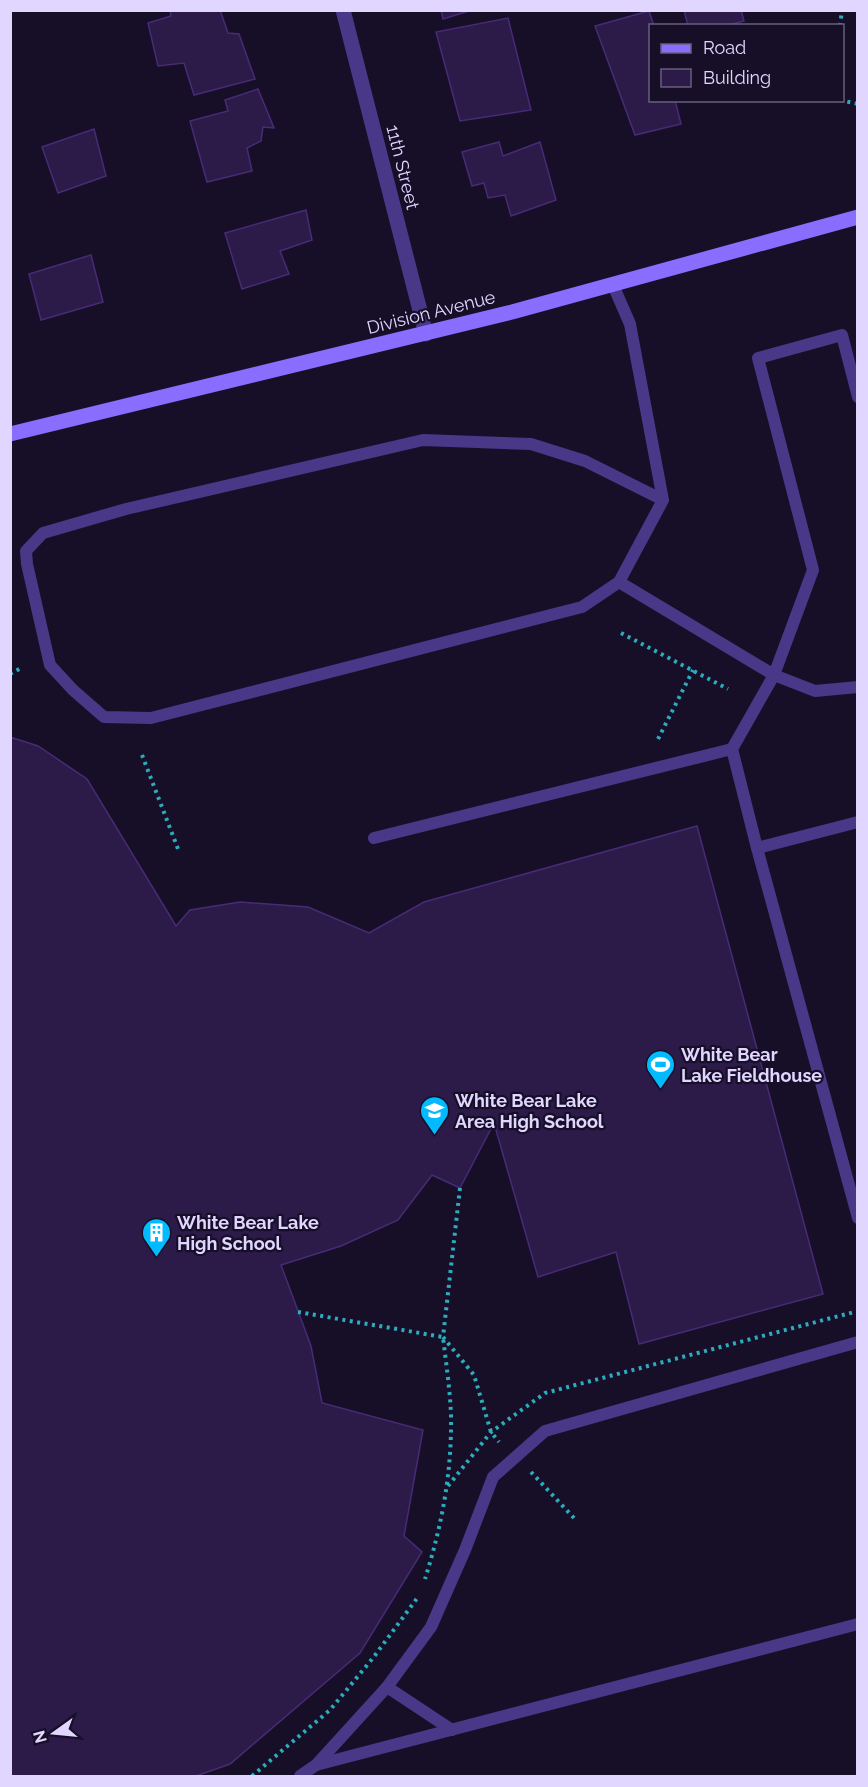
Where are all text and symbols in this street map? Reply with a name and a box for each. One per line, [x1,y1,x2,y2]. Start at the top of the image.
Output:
legend [649,24,844,102]
text: Road [703,37,746,58]
text: Building [703,67,771,88]
street label: 11th Street [382,123,424,211]
street label: Division Avenue [365,286,498,338]
place label: White Bear Lake Fieldhouse [681,1044,822,1086]
sports icon: White Bear Lake Fieldhouse [644,1048,676,1090]
place label: White Bear Lake Area High School [455,1090,604,1132]
school or university icon: White Bear Lake Area High School [418,1094,450,1136]
place label: White Bear Lake High School [177,1212,319,1254]
building icon: White Bear Lake High School [140,1216,172,1258]
north arrow [24,1703,84,1763]
text: N [29,1728,51,1745]

